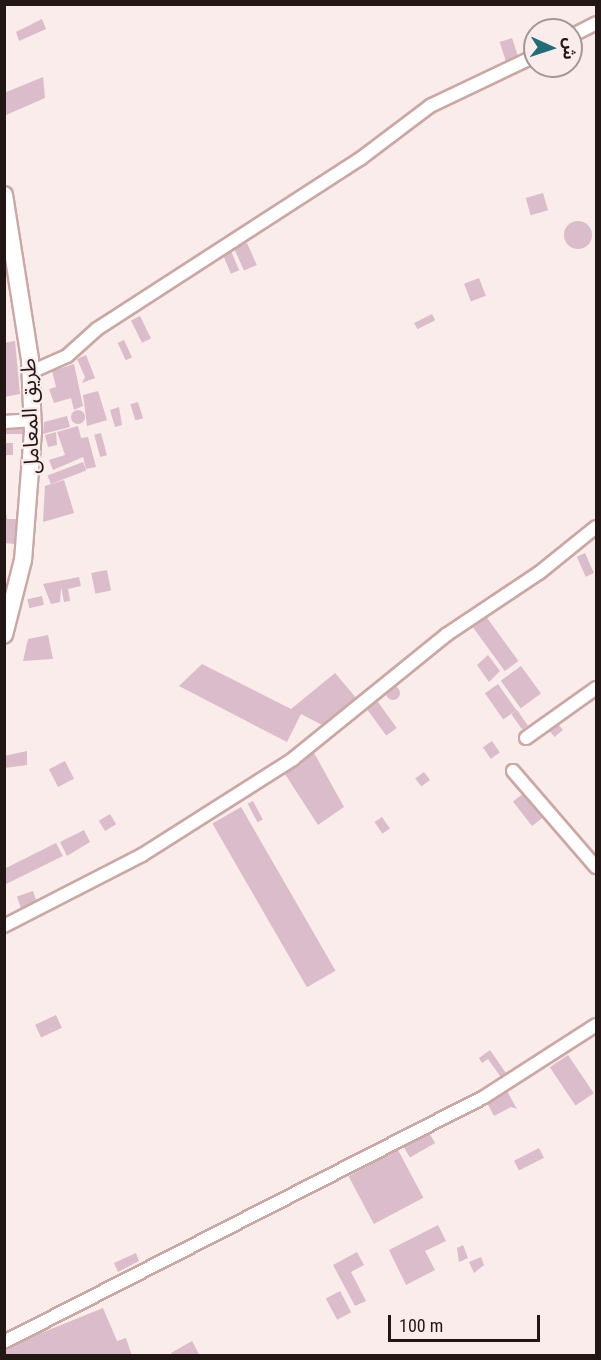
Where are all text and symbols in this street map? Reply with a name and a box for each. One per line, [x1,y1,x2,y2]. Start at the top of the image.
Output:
north arrow [523,18,583,78]
text: ش [559,37,580,60]
street label: طريق المعامل [15,358,45,474]
scale bar [391,1303,542,1341]
text: 100 m [399,1315,443,1336]

